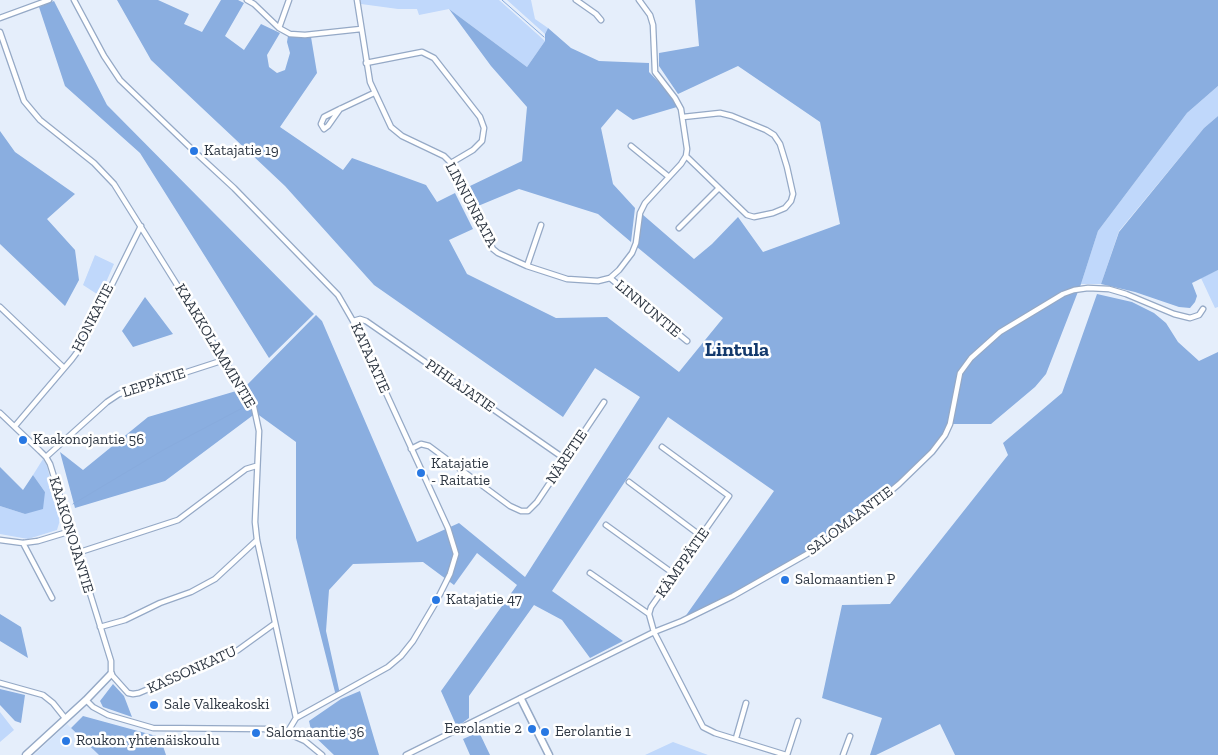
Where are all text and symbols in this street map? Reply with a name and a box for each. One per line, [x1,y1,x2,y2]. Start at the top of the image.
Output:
place label: Katajatie 19 [204,142,279,160]
marker: Katajatie 19 [188,145,200,157]
street label: LINNUNRATA [441,160,501,250]
street label: LINNUNTIE [612,276,684,342]
street label: HONKATIE [68,281,118,355]
street label: KAAKKOLAMMINTIE [171,281,259,411]
street label: KATAJATIE [347,320,393,396]
district label: Lintula [705,338,769,362]
street label: PIHLAJATIE [422,355,498,417]
street label: LEPPÄTIE [120,364,188,402]
street label: NÄRETIE [542,426,592,488]
place label: Kaakonojantie 56 [33,431,144,449]
marker: Kaakonojantie 56 [17,434,29,446]
place label: Katajatie - Raitatie [431,455,490,490]
marker: Katajatie - Raitatie [415,467,427,479]
street label: KAAKONOJANTIE [45,475,97,595]
street label: SALOMAANTIE [803,483,897,559]
street label: KÄMPPÄTIE [652,525,714,601]
place label: Salomaantien P [795,571,895,589]
marker: Salomaantien P [779,574,791,586]
place label: Katajatie 47 [446,591,522,609]
marker: Katajatie 47 [430,594,442,606]
street label: KASSONKATU [145,642,239,698]
place label: Sale Valkeakoski [164,696,269,714]
marker: Sale Valkeakoski [148,699,160,711]
place label: Eerolantie 2 [444,720,522,738]
marker: Eerolantie 2 [526,723,538,735]
place label: Eerolantie 1 [555,723,631,741]
place label: Salomaantie 36 [266,724,364,742]
marker: Eerolantie 1 [539,726,551,738]
marker: Salomaantie 36 [250,727,262,739]
place label: Roukon yhtenäiskoulu [76,732,220,750]
marker: Roukon yhtenäiskoulu [60,735,72,747]

